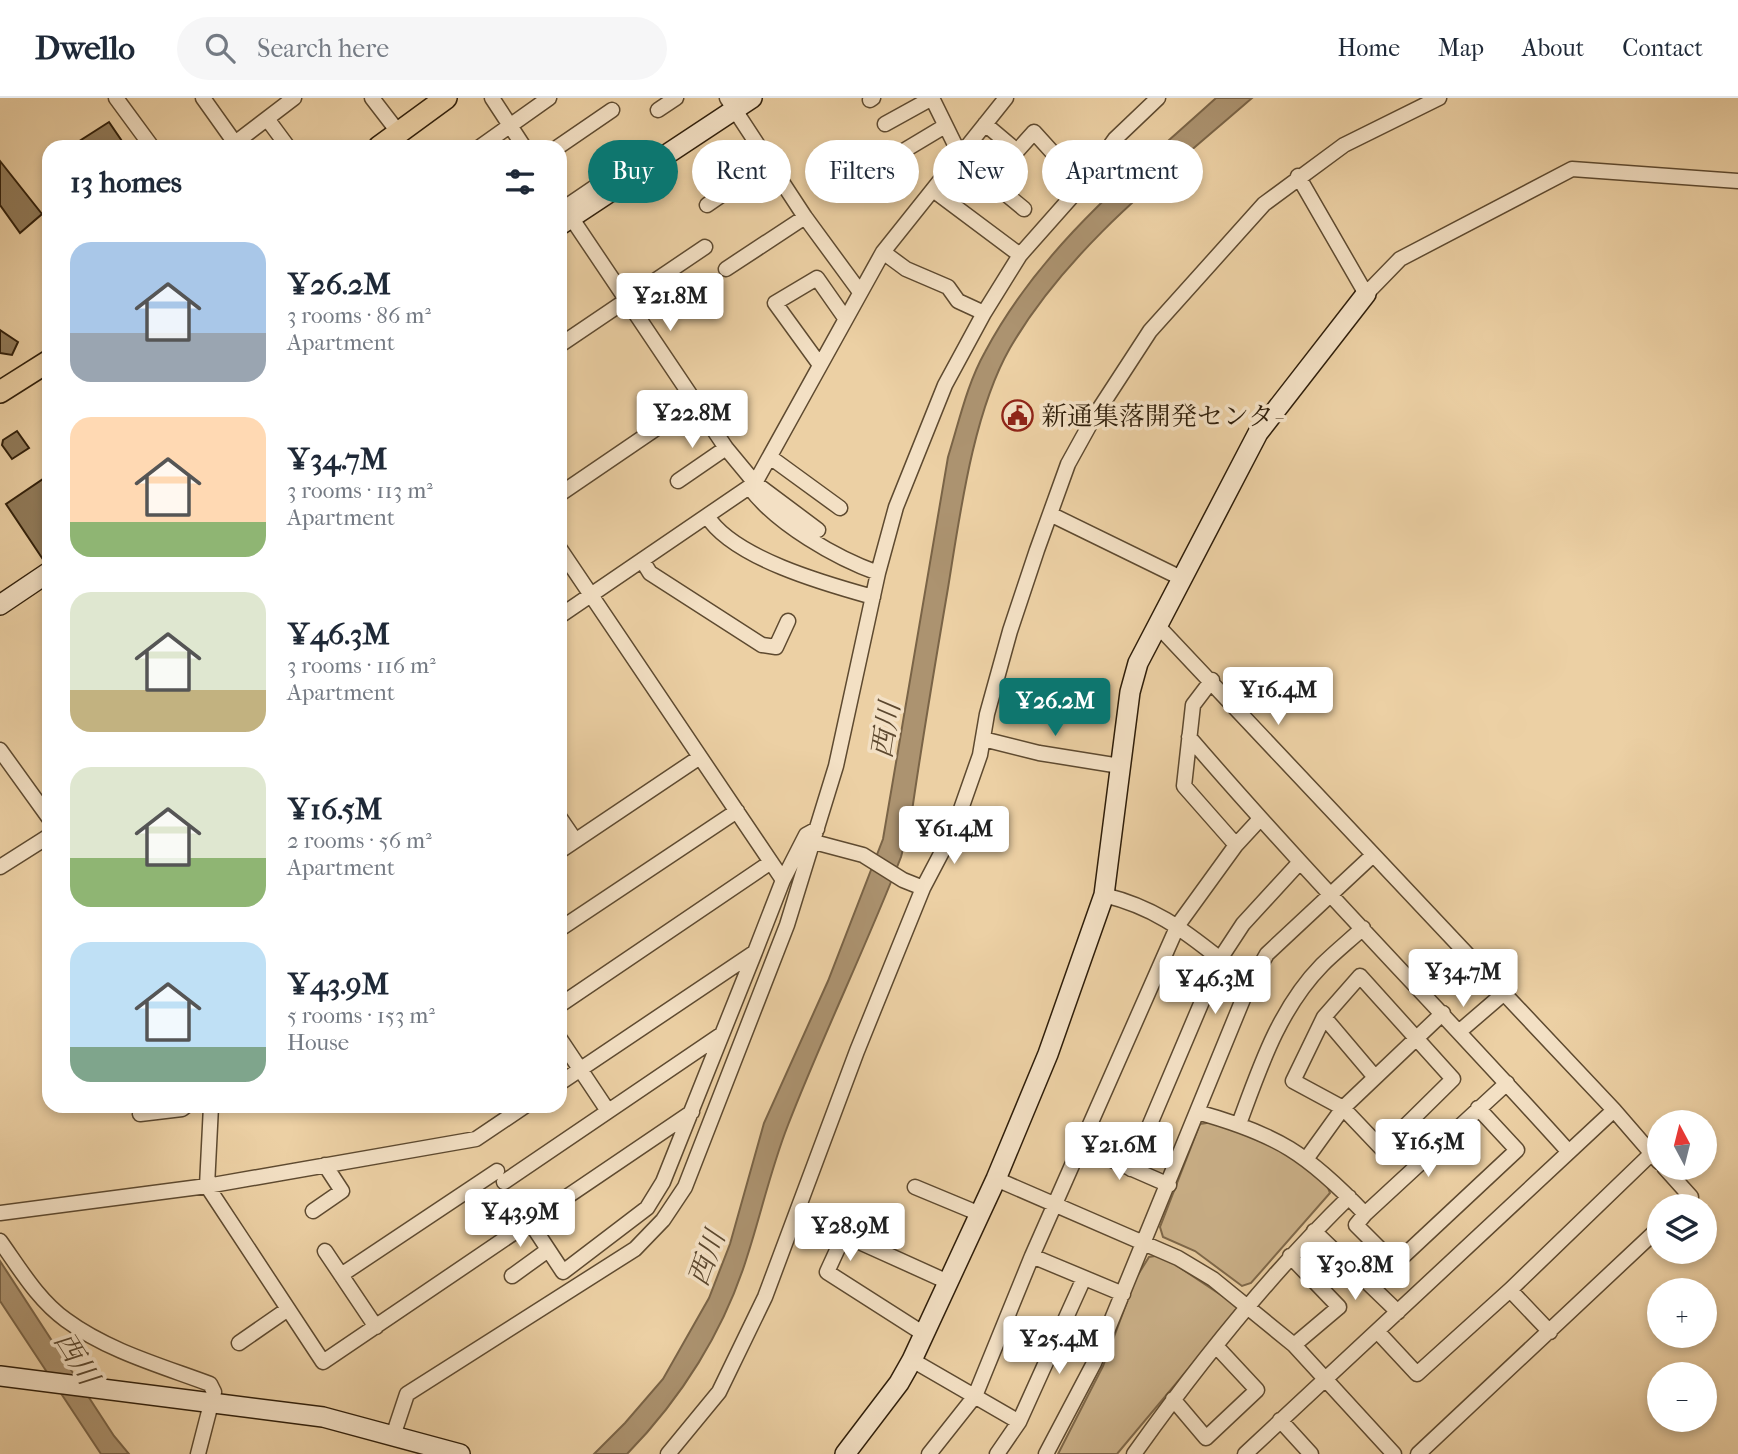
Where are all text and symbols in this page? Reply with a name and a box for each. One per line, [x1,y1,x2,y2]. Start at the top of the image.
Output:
search box [177,17,667,80]
text: Dwello [35,29,135,68]
icon: search [201,29,239,67]
text: Search here [257,33,389,64]
text: Home [1338,34,1400,62]
text: Map [1438,34,1484,62]
text: About [1522,34,1584,62]
text: Contact [1622,34,1703,62]
chip: Buy [588,140,678,203]
chip: Rent [692,140,791,203]
chip: Filters [805,140,919,203]
chip: New [933,140,1028,203]
chip: Apartment [1042,140,1203,203]
icon: filters [501,163,539,201]
text: 13 homes [70,165,182,200]
text: ¥26.2M [287,267,391,302]
icon: home [126,270,210,354]
pin: ¥21.8M [613,274,727,333]
text: ¥21.8M [633,282,707,309]
text: 3 rooms · 86 m² [287,302,431,329]
text: Apartment [287,329,395,356]
pin: ¥22.8M [635,390,749,450]
text: ¥22.8M [653,399,731,426]
public building icon: 新通集落開発センタ- [1001,399,1035,433]
place label: 新通集落開発センタ- [1041,401,1284,432]
text: ¥34.7M [287,442,387,477]
icon: home [126,445,210,529]
text: 3 rooms · 113 m² [287,477,433,504]
text: Apartment [287,504,395,531]
text: ¥46.3M [287,617,390,652]
icon: home [126,620,210,704]
text: 3 rooms · 116 m² [287,652,436,679]
pin: ¥16.4M [1221,668,1335,727]
text: ¥16.4M [1239,676,1317,703]
pin: ¥26.2M [998,678,1112,738]
text: Apartment [287,679,395,706]
text: ¥26.2M [1015,687,1095,714]
water label: 西川 [865,697,907,760]
text: ¥16.5M [287,792,382,827]
icon: home [126,795,210,879]
pin: ¥61.4M [897,806,1011,866]
text: ¥61.4M [915,815,993,842]
text: 2 rooms · 56 m² [287,827,432,854]
text: Apartment [287,854,395,881]
pin: ¥34.7M [1406,950,1520,1009]
pin: ¥46.3M [1158,956,1272,1016]
text: ¥34.7M [1425,958,1501,985]
text: ¥46.3M [1176,965,1254,992]
text: ¥43.9M [287,967,389,1002]
icon: home [126,970,210,1054]
text: 5 rooms · 153 m² [287,1002,435,1029]
text: House [287,1029,349,1056]
north arrow [1647,1110,1717,1180]
map controls [1647,1110,1717,1432]
pin: ¥16.5M [1371,1119,1485,1179]
pin: ¥21.6M [1062,1122,1176,1182]
text: ¥16.5M [1392,1128,1464,1155]
text: ¥21.6M [1081,1131,1157,1158]
pin: ¥43.9M [463,1190,577,1249]
button: layers [1647,1194,1717,1264]
text: ¥43.9M [481,1198,559,1225]
pin: ¥28.9M [793,1204,907,1263]
text: ¥28.9M [811,1212,889,1239]
water label: 西川 [681,1223,733,1290]
pin: ¥30.8M [1298,1242,1412,1302]
text: ¥30.8M [1316,1251,1394,1278]
button: + [1647,1278,1717,1348]
pin: ¥25.4M [1002,1316,1116,1376]
text: ¥25.4M [1019,1325,1099,1352]
water label: 西川 [48,1326,107,1393]
button: − [1647,1362,1717,1432]

